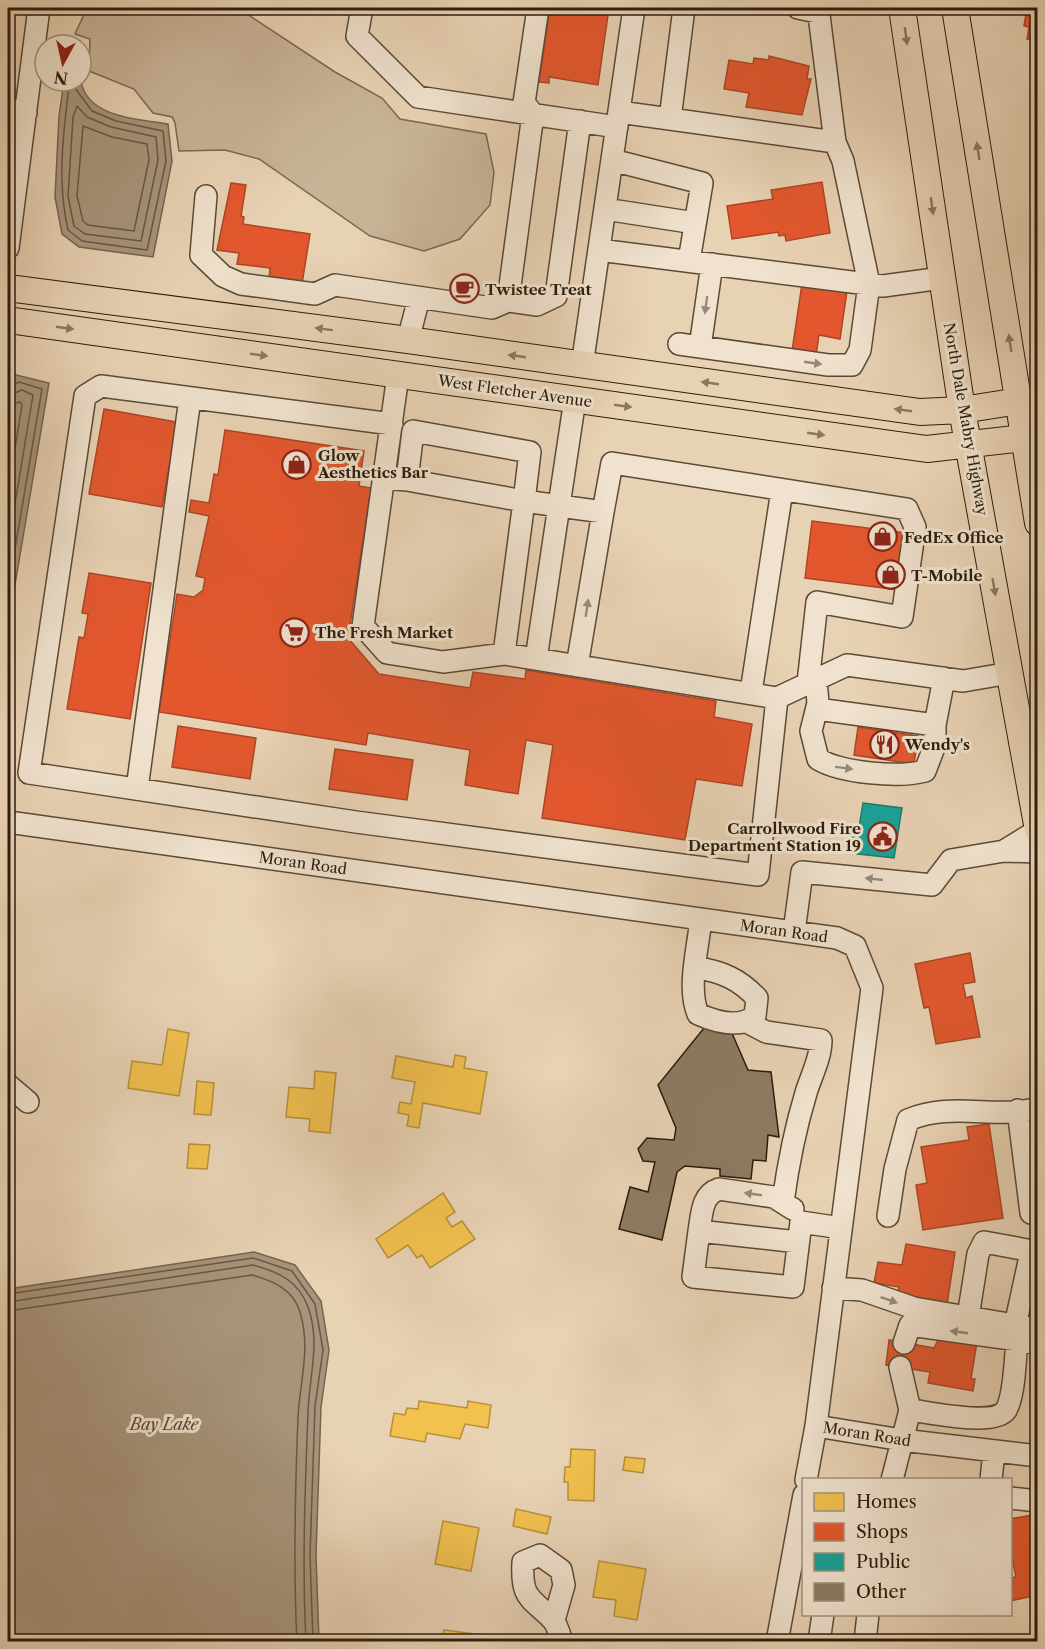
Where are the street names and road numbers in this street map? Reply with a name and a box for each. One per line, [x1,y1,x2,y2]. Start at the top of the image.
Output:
street label: North Dale Mabry Highway [940,321,992,518]
street label: West Fletcher Avenue [436,371,593,411]
street label: Moran Road [258,847,348,879]
street label: Moran Road [739,915,829,947]
street label: Moran Road [822,1418,912,1450]

